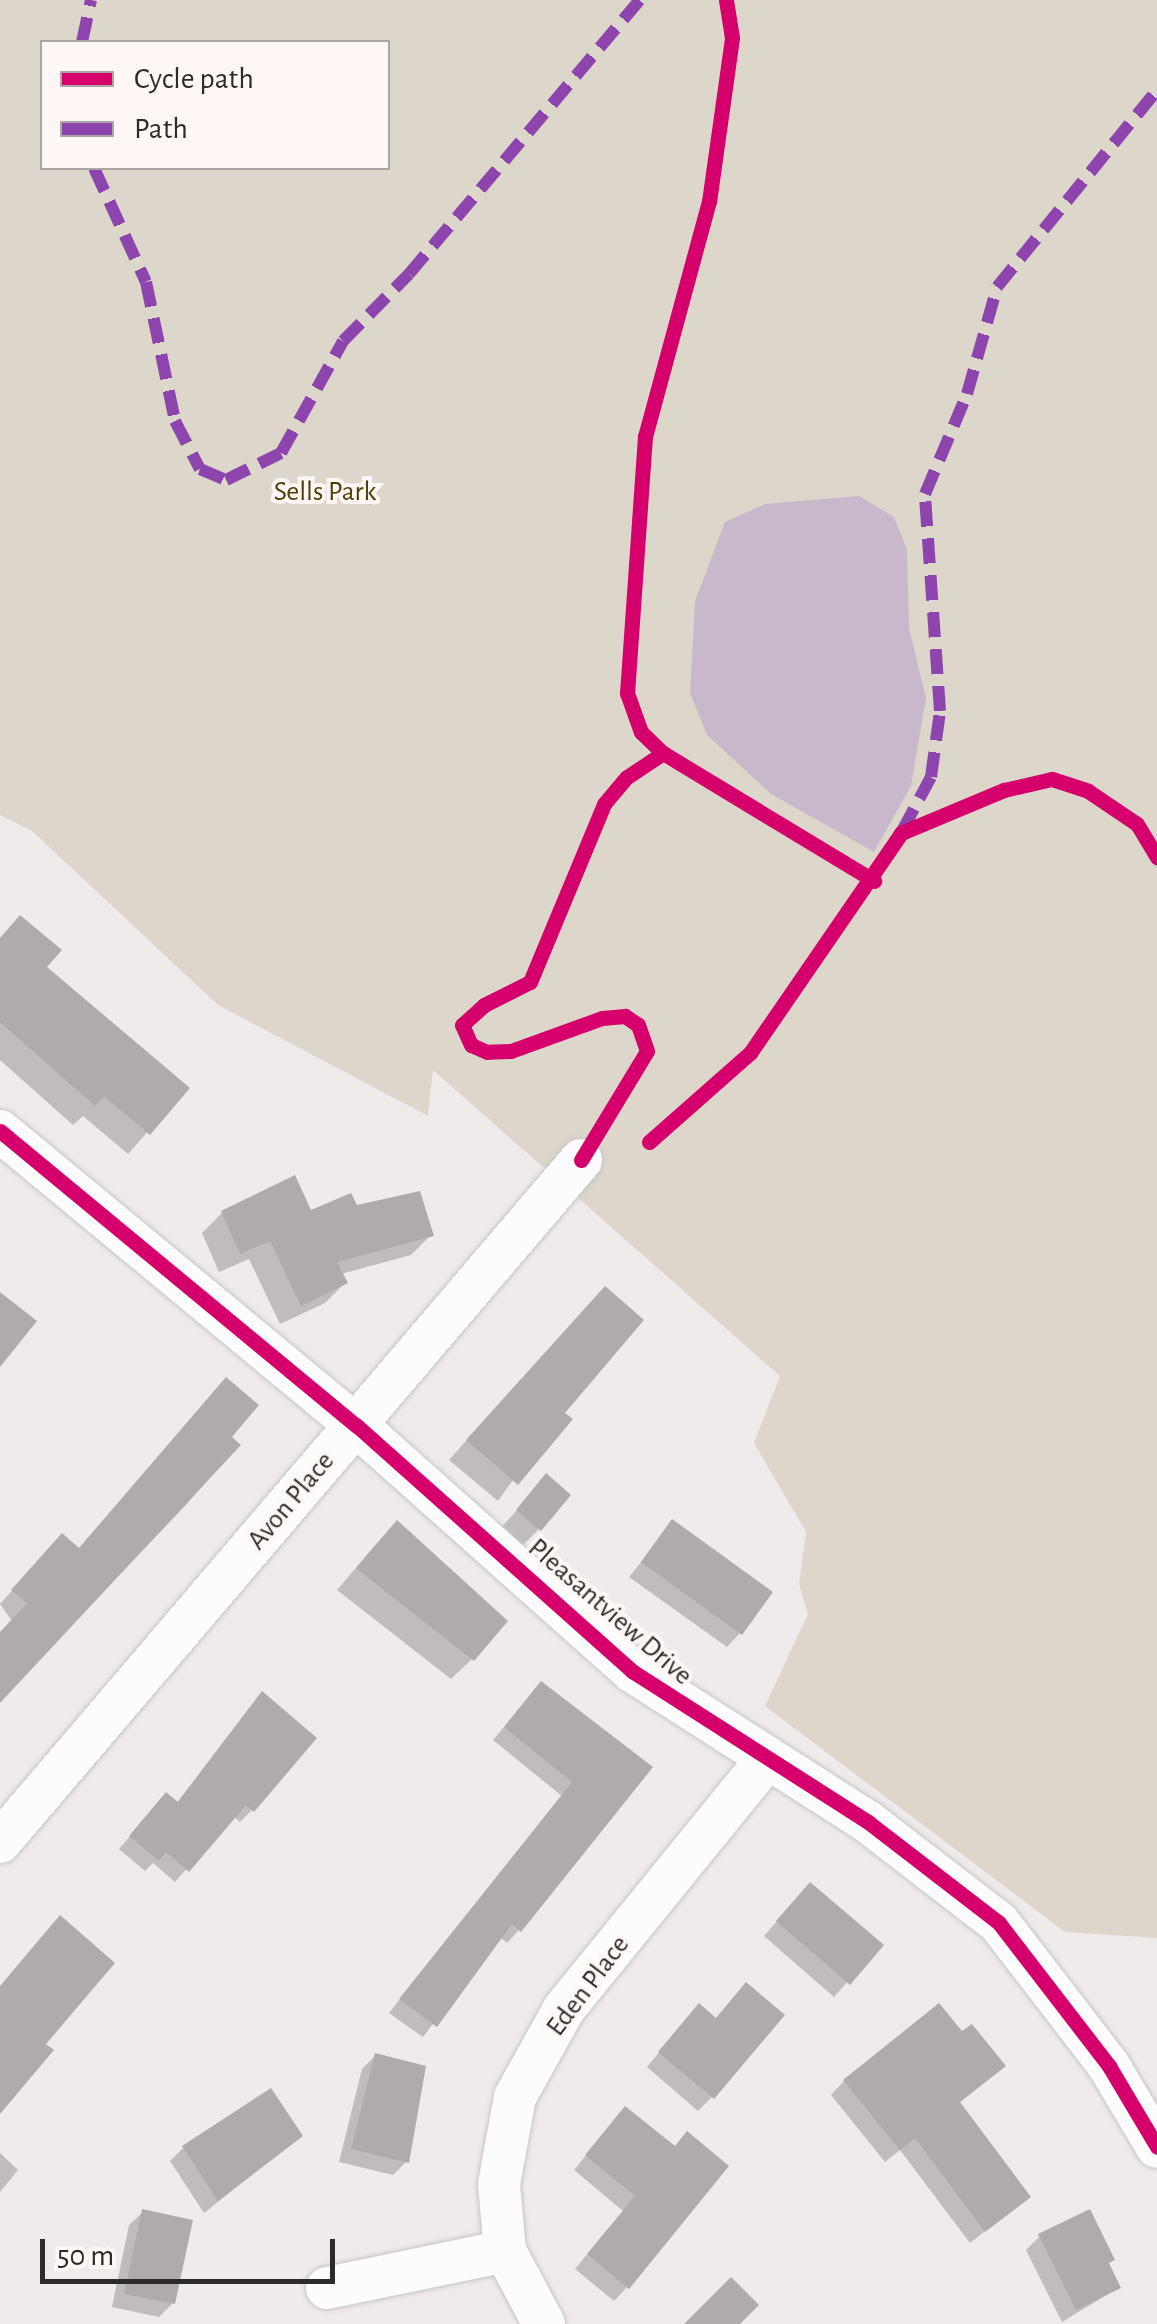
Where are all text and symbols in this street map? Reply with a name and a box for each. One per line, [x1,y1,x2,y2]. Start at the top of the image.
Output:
legend [40,40,390,170]
text: Cycle path [134,64,254,94]
text: Path [134,114,188,144]
park label: Sells Park [274,475,376,509]
street label: Avon Place [240,1445,342,1557]
street label: Pleasantview Drive [521,1531,699,1693]
street label: Eden Place [539,1929,637,2043]
scale bar [45,2219,340,2281]
text: 50 m [57,2241,114,2271]

